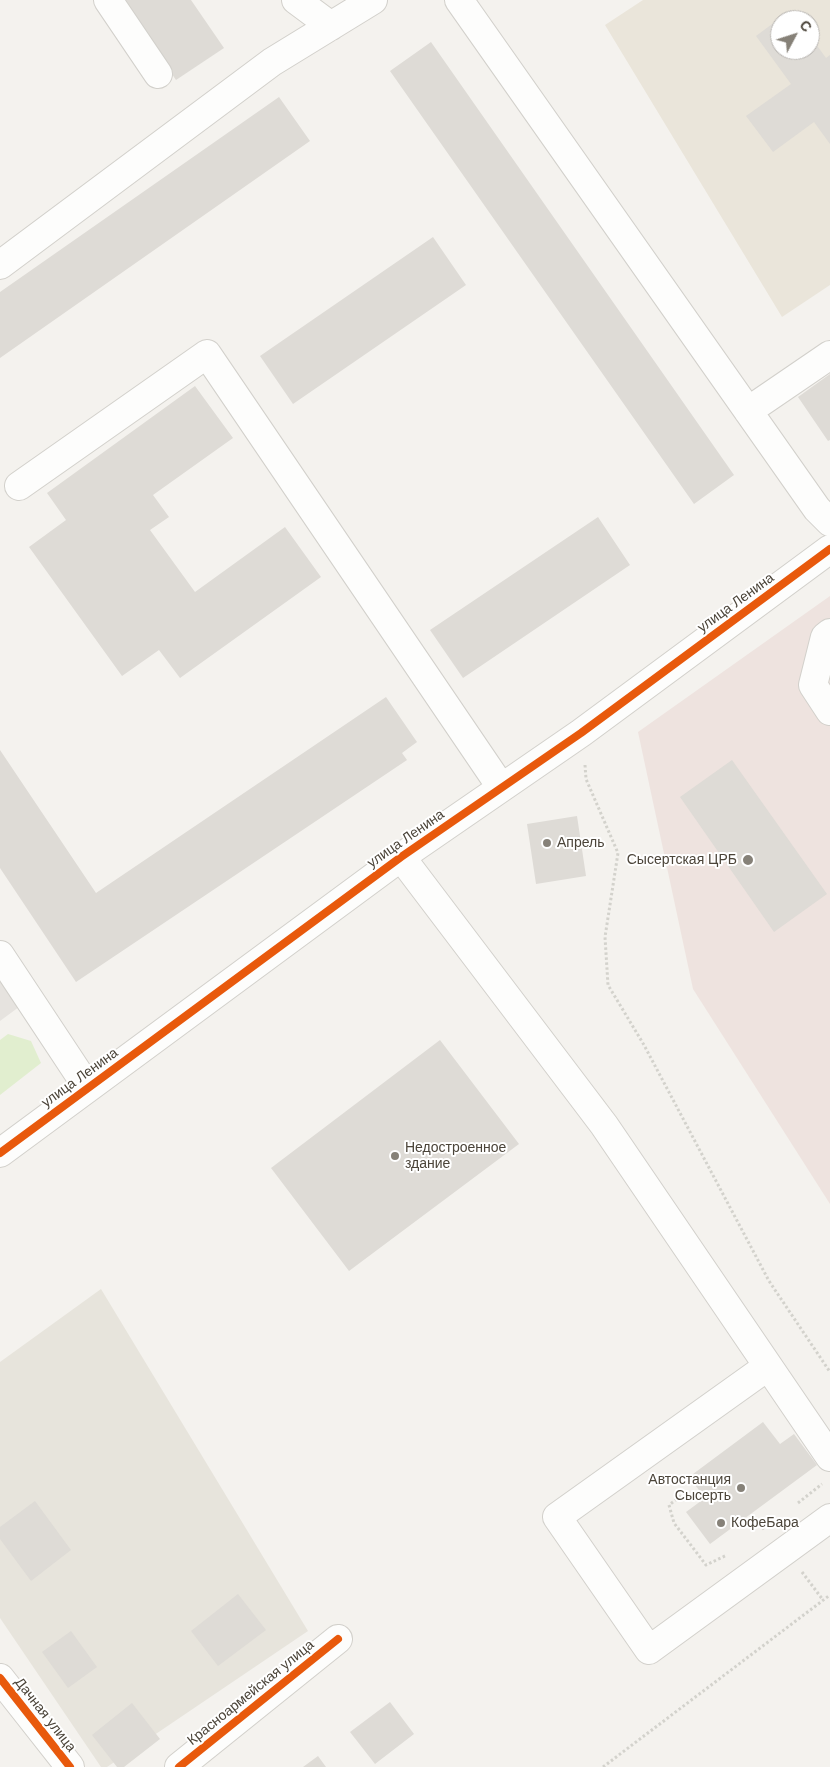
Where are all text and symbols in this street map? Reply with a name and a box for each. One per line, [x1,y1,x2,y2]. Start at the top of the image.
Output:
north arrow [770,10,820,60]
text: С [796,17,815,35]
street label: улица Ленина [694,570,778,636]
street label: улица Ленина [364,806,448,872]
place label: Апрель [557,835,604,851]
marker: Апрель [541,837,553,849]
place label: Сысертская ЦРБ [627,852,737,868]
marker: Сысертская ЦРБ [741,853,755,867]
street label: улица Ленина [38,1045,122,1111]
place label: Недостроенное здание [405,1140,506,1172]
marker: Недостроенное здание [389,1150,401,1162]
place label: Автостанция Сысерть [648,1472,731,1504]
marker: Автостанция Сысерть [735,1482,747,1494]
place label: КофеБара [731,1515,799,1531]
marker: КофеБара [715,1517,727,1529]
street label: Красноармейская улица [184,1637,318,1749]
street label: Дачная улица [11,1674,79,1756]

